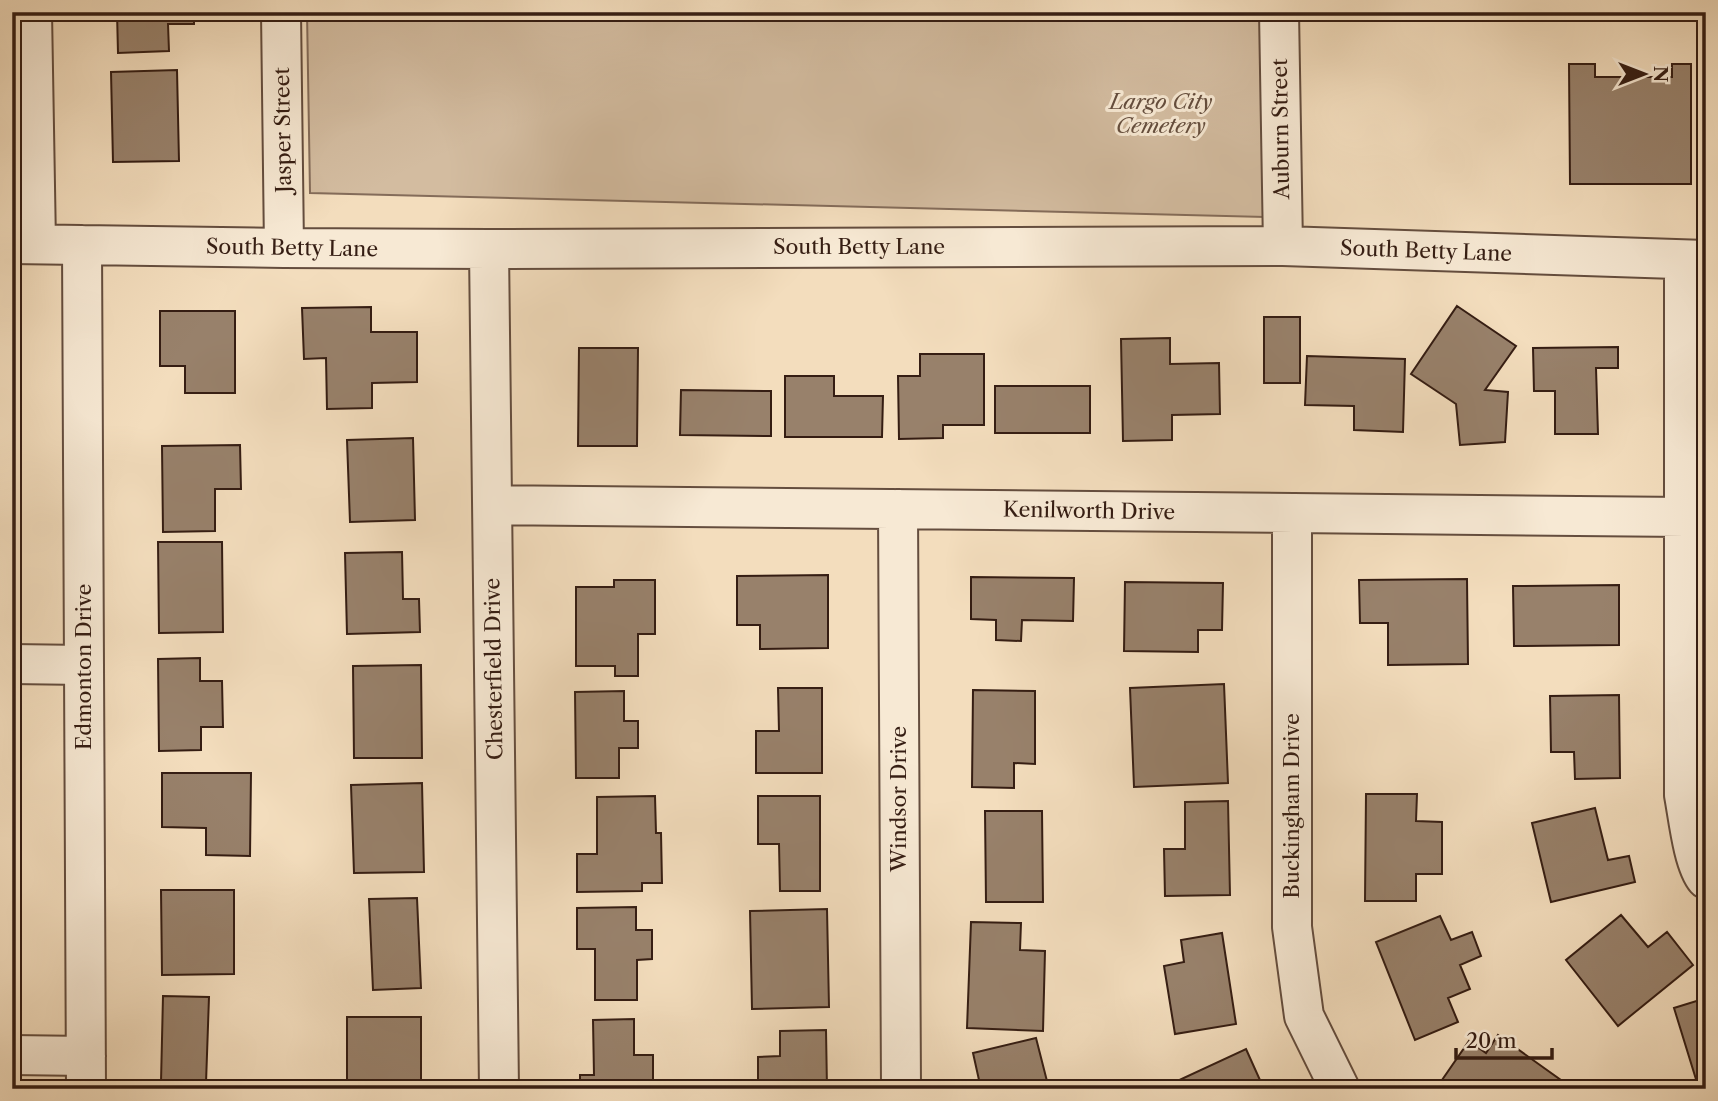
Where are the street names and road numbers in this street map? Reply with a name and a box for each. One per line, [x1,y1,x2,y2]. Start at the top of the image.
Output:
street label: Auburn Street [1267,58,1294,201]
street label: Jasper Street [269,66,296,196]
street label: South Betty Lane [206,233,378,262]
street label: South Betty Lane [773,234,945,259]
street label: South Betty Lane [1340,235,1513,266]
street label: Kenilworth Drive [1003,496,1175,525]
street label: Chesterfield Drive [479,578,508,760]
street label: Edmonton Drive [71,584,96,750]
street label: Buckingham Drive [1279,713,1304,899]
street label: Windsor Drive [886,726,911,873]

